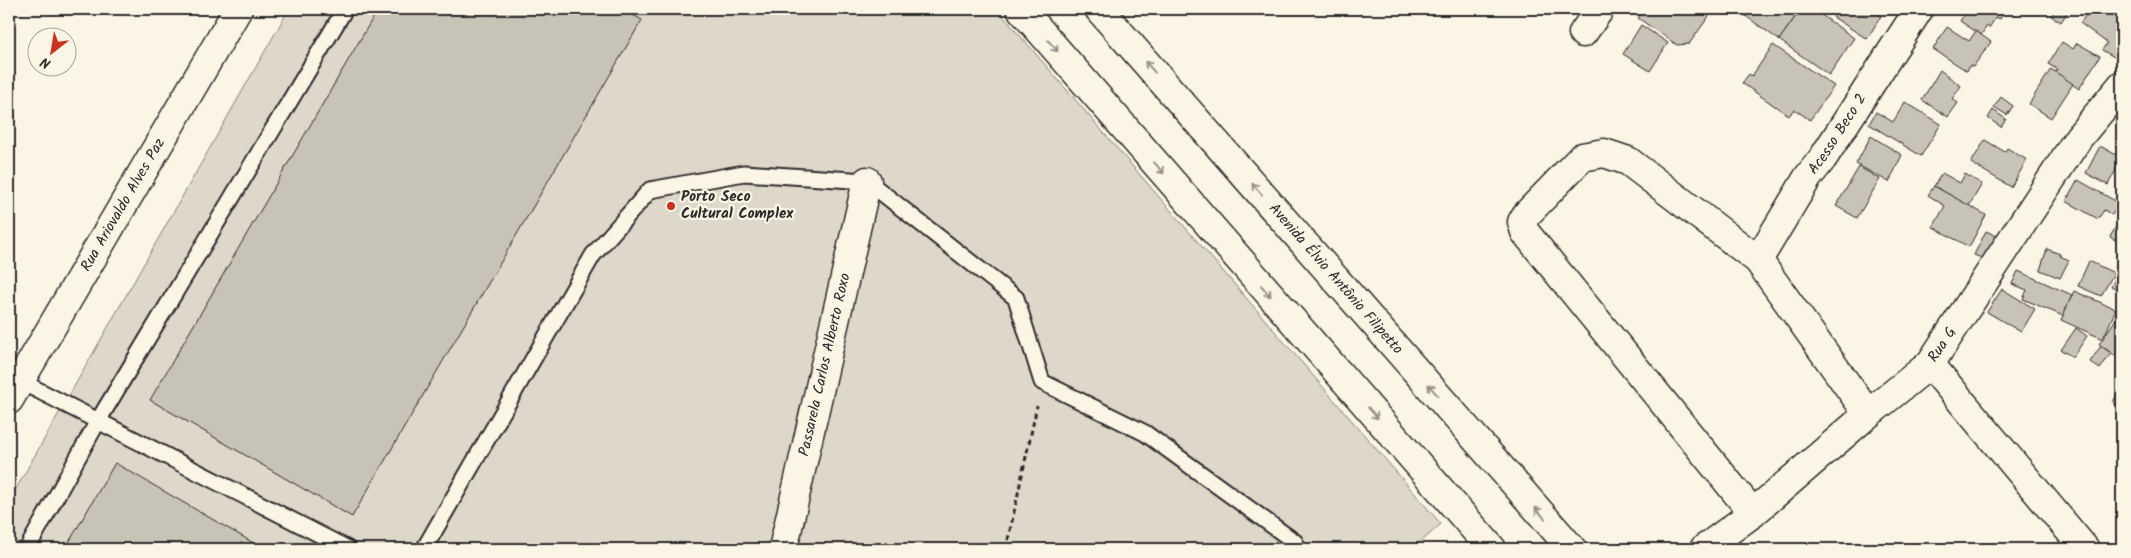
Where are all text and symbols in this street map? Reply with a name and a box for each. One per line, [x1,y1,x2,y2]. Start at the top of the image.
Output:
north arrow [28,28,78,78]
one-way arrow [1047,39,1058,52]
text: N [36,50,55,74]
one-way arrow [1144,60,1155,73]
street label: Acesso Beco 2 [1802,89,1873,180]
street label: Rua Ariovaldo Alves Paz [75,133,172,276]
one-way arrow [1154,161,1165,174]
one-way arrow [1251,183,1262,196]
place label: Porto Seco Cultural Complex [681,185,794,226]
street label: Avenida Élvio Antônio Filipetto [1262,198,1409,360]
marker: Porto Seco Cultural Complex [665,200,677,212]
street label: Passarela Carlos Alberto Roxo [793,271,858,459]
one-way arrow [1260,284,1272,297]
street label: Rua G [1922,322,1963,367]
one-way arrow [1427,384,1439,397]
one-way arrow [1367,406,1378,419]
one-way arrow [1534,506,1546,519]

